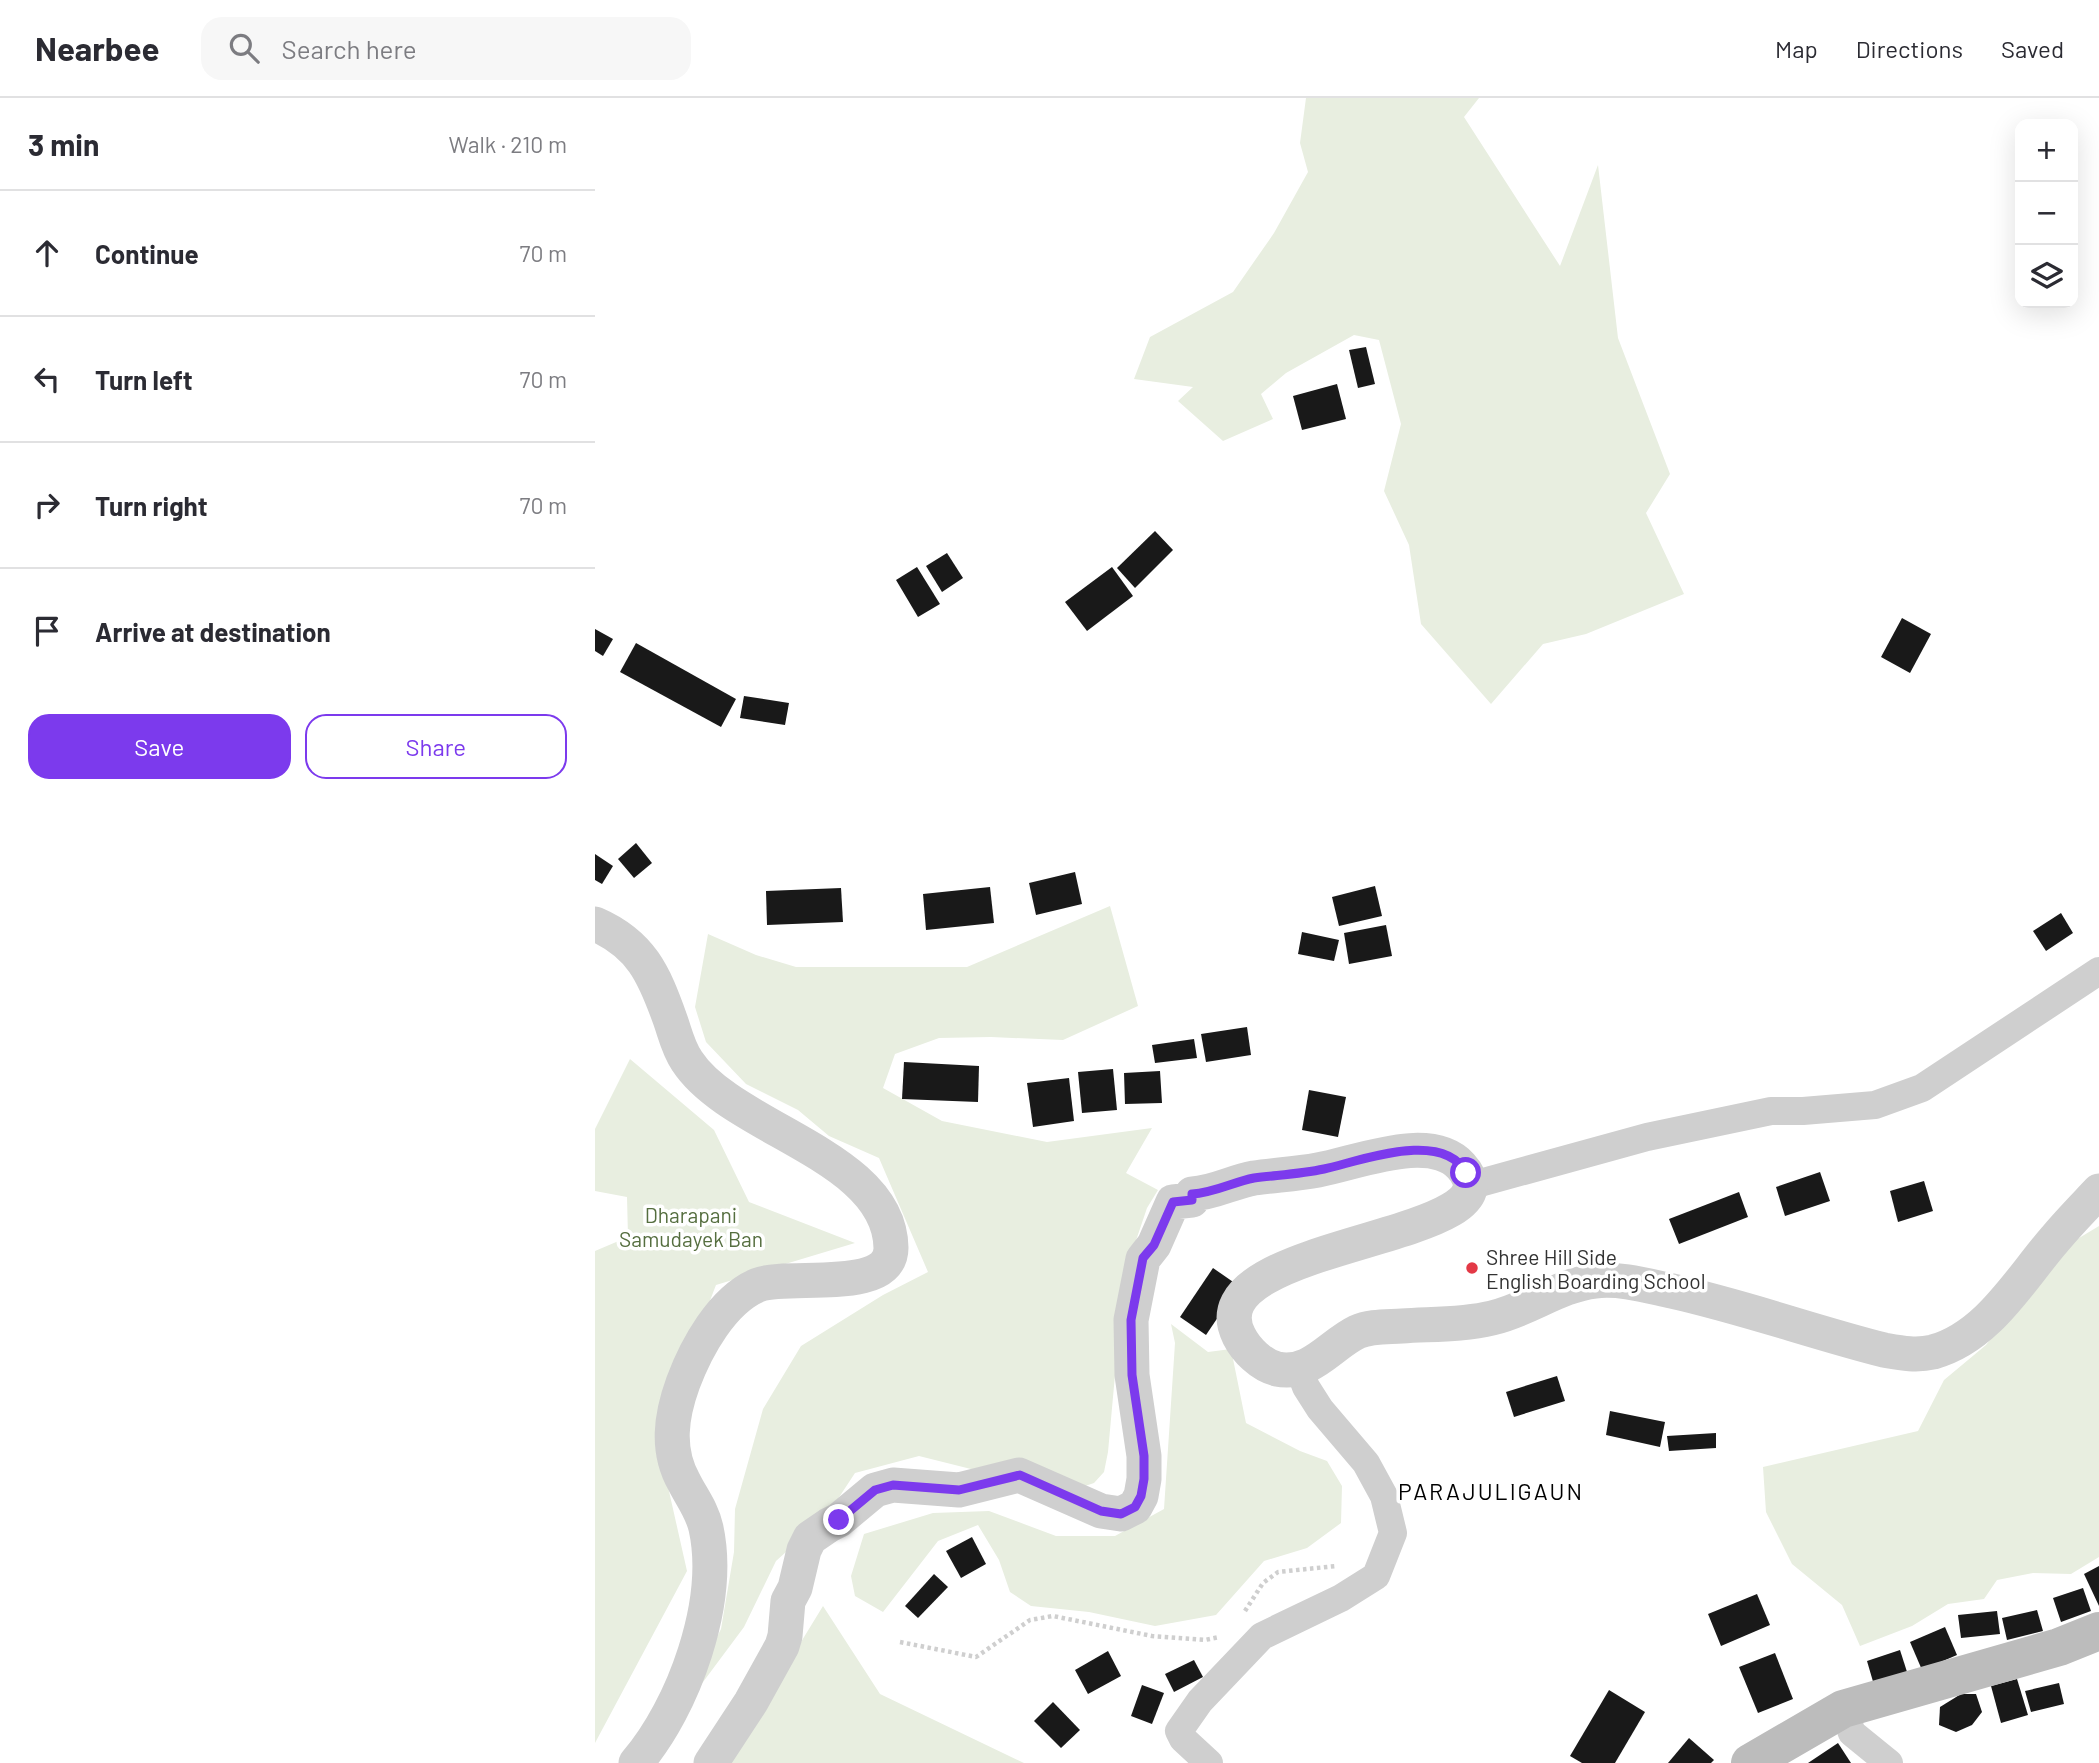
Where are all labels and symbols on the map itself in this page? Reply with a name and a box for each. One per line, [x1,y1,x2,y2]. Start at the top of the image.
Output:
route start [1450,1157,1481,1188]
park label: Dharapani Samudayek Ban [619,1202,763,1251]
place label: Shree Hill Side English Boarding School [1486,1244,1706,1293]
marker: Shree Hill Side English Boarding School [1464,1260,1480,1276]
district label: PARAJULIGAUN [1398,1477,1584,1505]
route end [823,1504,854,1535]

